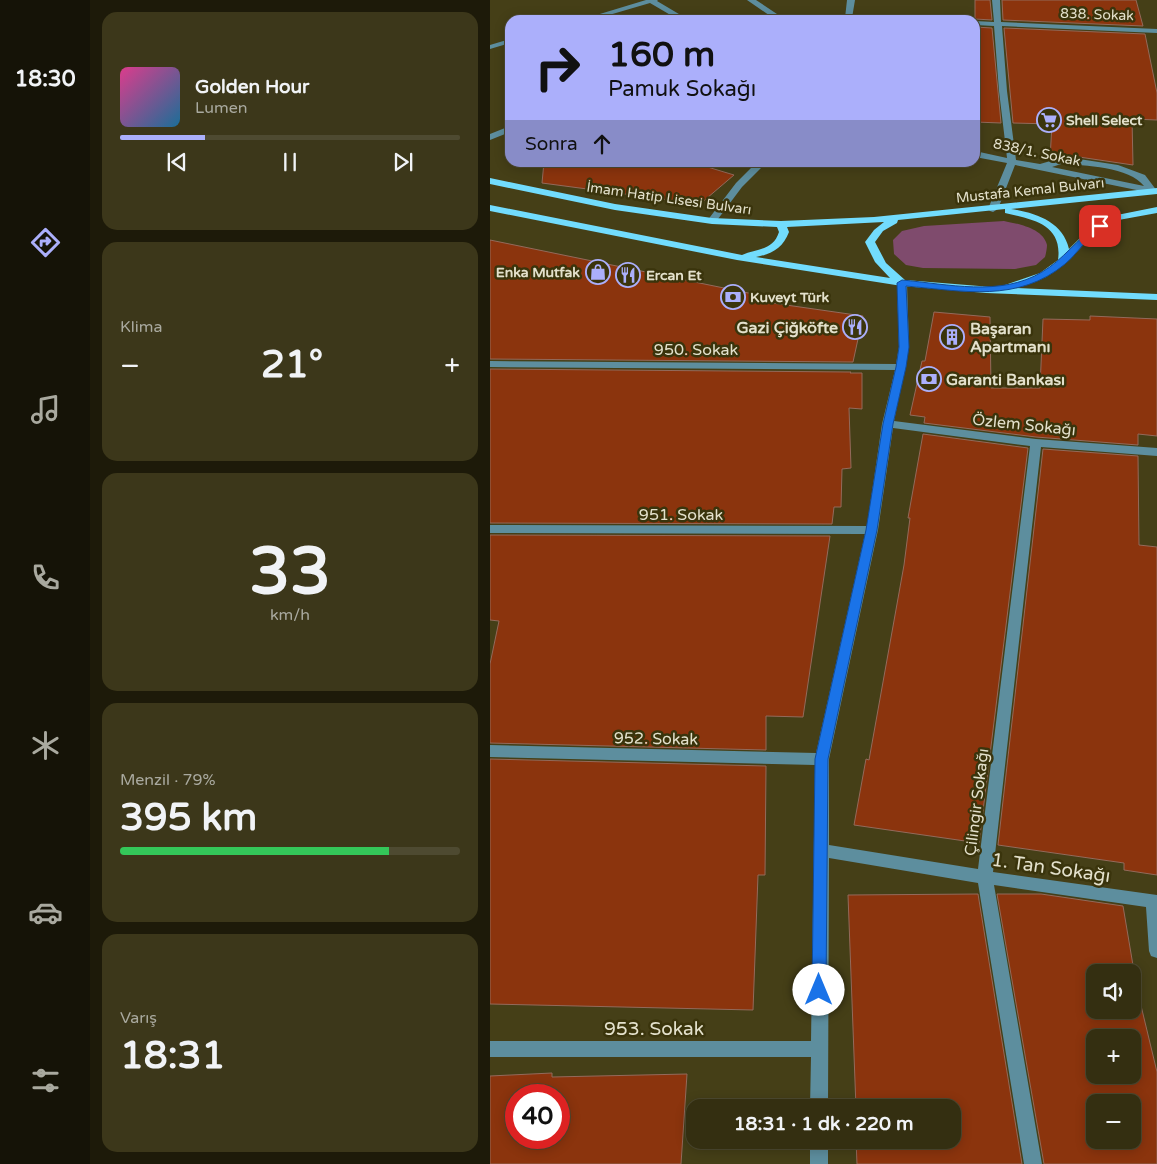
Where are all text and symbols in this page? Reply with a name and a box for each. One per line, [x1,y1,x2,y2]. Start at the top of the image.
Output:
street label: 838. Sokak [1060,5,1135,24]
text: 160 m [608,34,715,76]
icon: right [525,35,590,100]
text: 18:30 [15,66,75,92]
text: Golden Hour [195,76,309,98]
text: Pamuk Sokağı [608,76,756,102]
text: Lumen [195,98,247,118]
supermarket icon: Shell Select [1036,107,1062,133]
place label: Shell Select [1066,112,1143,129]
icon: ahead [588,130,616,158]
text: Sonra [525,133,578,155]
street label: 838/1. Sokak [992,135,1082,170]
icon: previous [163,148,191,176]
icon: pause [276,148,304,176]
icon: next [389,148,417,176]
street label: Mustafa Kemal Bulvarı [955,174,1105,207]
street label: İmam Hatip Lisesi Bulvarı [585,179,752,218]
pin [1079,205,1121,247]
icon: arrive [1086,212,1114,240]
icon: directions [28,225,63,260]
shop icon: Enka Mutfak [585,259,611,285]
restaurant icon: Ercan Et [615,262,641,288]
place label: Enka Mutfak [496,264,580,281]
place label: Ercan Et [646,267,702,284]
bank icon: Kuveyt Türk [720,284,746,310]
place label: Kuveyt Türk [750,289,829,306]
restaurant icon: Gazi Çiğköfte [842,314,868,340]
text: Klima [120,317,162,337]
place label: Gazi Çiğköfte [736,318,838,338]
place label: Başaran Apartmanı [970,319,1051,357]
building icon: Başaran Apartmanı [939,324,965,350]
street label: 950. Sokak [654,340,738,360]
text: 21° [261,342,323,388]
text: − [120,349,140,383]
text: + [444,349,460,383]
bank icon: Garanti Bankası [916,366,942,392]
place label: Garanti Bankası [946,370,1065,390]
icon: music [28,392,63,427]
street label: Özlem Sokağı [971,410,1077,440]
street label: 951. Sokak [639,505,723,525]
text: 33 [249,533,331,612]
icon: phone [28,560,63,595]
text: km/h [270,605,310,625]
icon: climate [28,728,63,763]
street label: 952. Sokak [614,728,699,750]
street label: Çilingir Sokağı [960,747,994,857]
text: Menzil · 79% [120,770,216,790]
text: 395 km [120,795,257,841]
street label: 1. Tan Sokağı [990,849,1112,887]
icon: car [28,895,63,930]
position arrow [792,963,844,1015]
map controls [1086,964,1141,1149]
button: sound [1086,964,1141,1019]
text: Varış [120,1008,157,1028]
street label: 953. Sokak [604,1018,704,1040]
button: + [1086,1029,1141,1084]
text: 18:31 [120,1033,225,1079]
icon: filters [28,1063,63,1098]
speed limit sign: 40 [505,1084,570,1149]
button: − [1086,1094,1141,1149]
text: 18:31 · 1 dk · 220 m [734,1113,913,1135]

